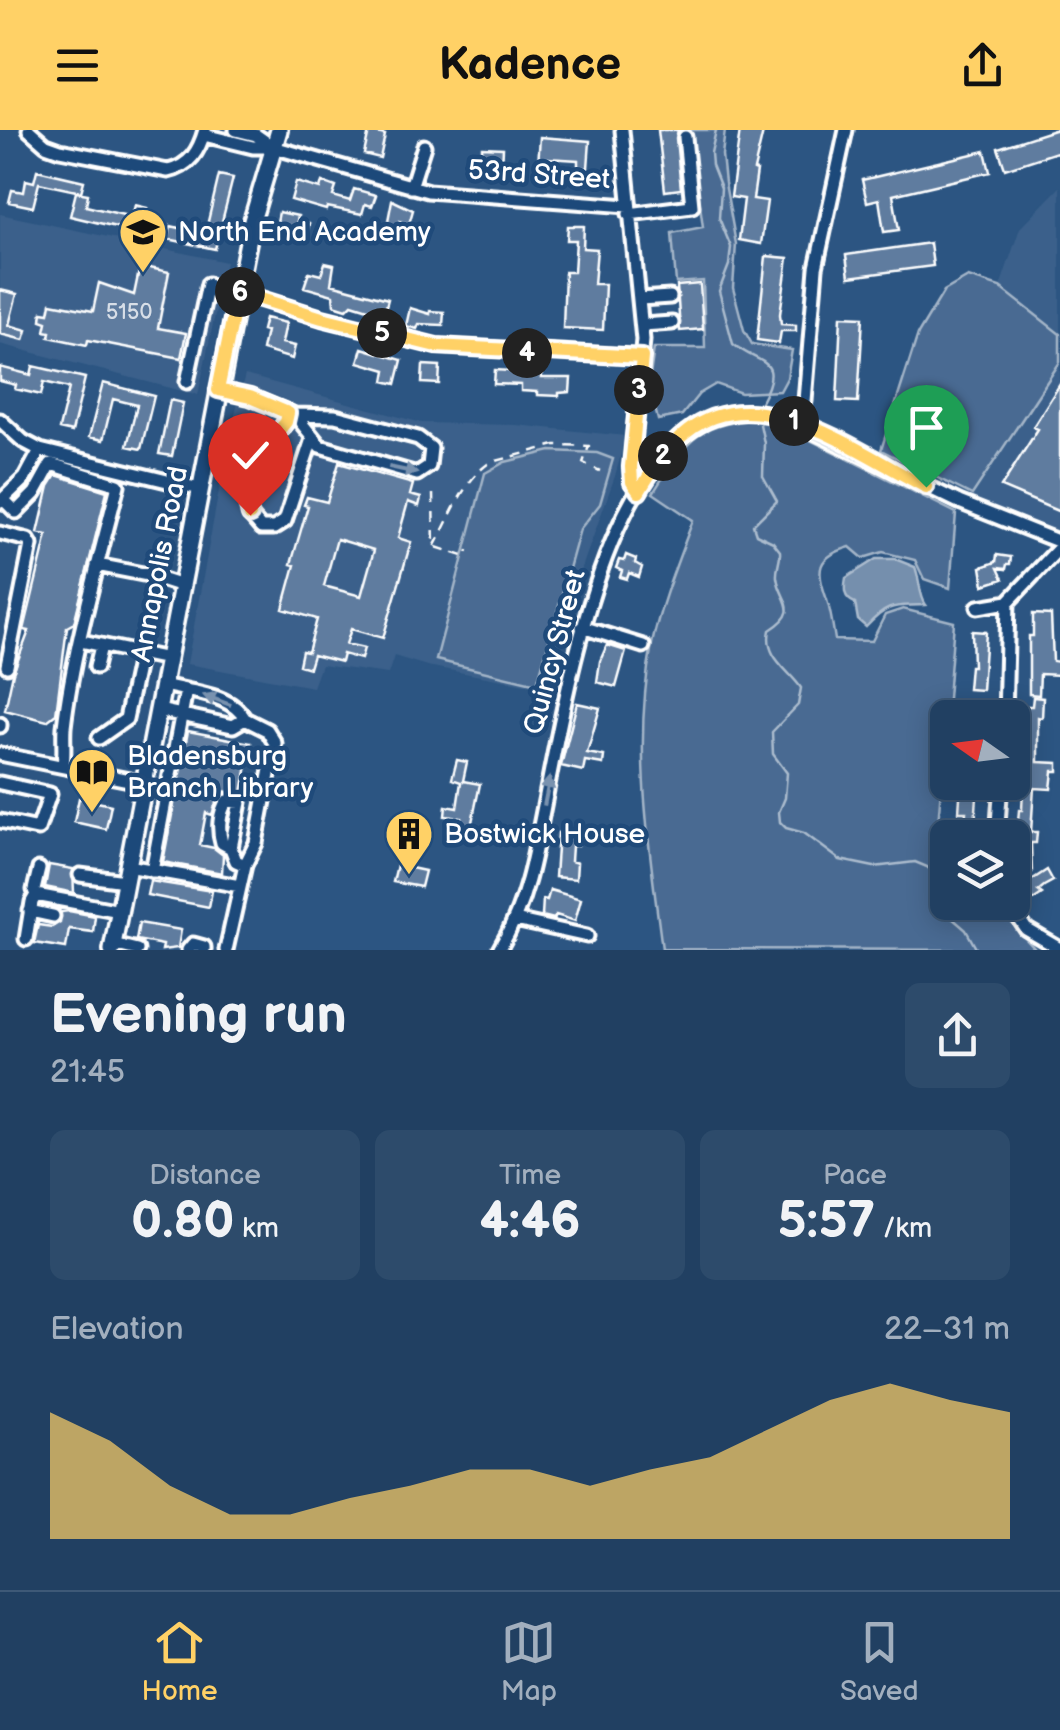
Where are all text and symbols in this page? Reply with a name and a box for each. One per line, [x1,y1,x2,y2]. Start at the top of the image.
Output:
icon: menu [50,38,105,93]
text: Kadence [439,38,621,93]
icon: share [955,38,1010,93]
street label: 53rd Street [467,154,612,196]
school or university icon: North End Academy [117,206,169,274]
place label: North End Academy [178,216,431,249]
pin: 6 [215,267,265,317]
text: 6 [232,275,248,308]
house number: 5150 [106,299,152,326]
pin: 5 [357,308,407,358]
text: 5 [374,316,390,349]
pin: 4 [502,328,552,378]
text: 4 [519,336,535,369]
pin: 3 [614,365,664,415]
text: 3 [631,373,647,406]
pin [884,385,969,488]
pin: 1 [769,396,819,446]
icon: arrive [899,400,954,455]
text: 1 [788,404,800,437]
pin [208,413,293,516]
icon: check [223,428,278,483]
pin: 2 [638,431,688,481]
text: 2 [655,439,671,472]
one-way arrow [388,462,419,478]
street label: Annapolis Road [125,463,195,665]
street label: Quincy Street [517,566,593,738]
one-way arrow [202,692,232,707]
north arrow [930,700,1030,800]
map controls [930,700,1030,920]
place label: Bladensburg Branch Library [127,740,314,805]
library icon: Bladensburg Branch Library [66,746,118,814]
one-way arrow [539,775,555,806]
building icon: Bostwick House [383,808,435,876]
place label: Bostwick House [444,818,645,851]
button: layers [930,820,1030,920]
text: Evening run [50,982,347,1049]
button: share [905,983,1010,1088]
text: 21:45 [50,1053,125,1092]
text: Distance [149,1159,261,1192]
text: Time [499,1159,561,1192]
text: Pace [823,1159,887,1192]
text: 0.80 [131,1192,234,1252]
text: 4:46 [479,1192,581,1252]
text: 5:57 [778,1192,875,1252]
text: km [234,1212,279,1245]
text: /km [875,1212,932,1245]
text: Elevation [50,1310,183,1349]
text: 22–31 m [884,1310,1010,1349]
tab: Home [142,1615,218,1708]
tab: Map [501,1615,557,1708]
tab: Saved [840,1615,918,1708]

